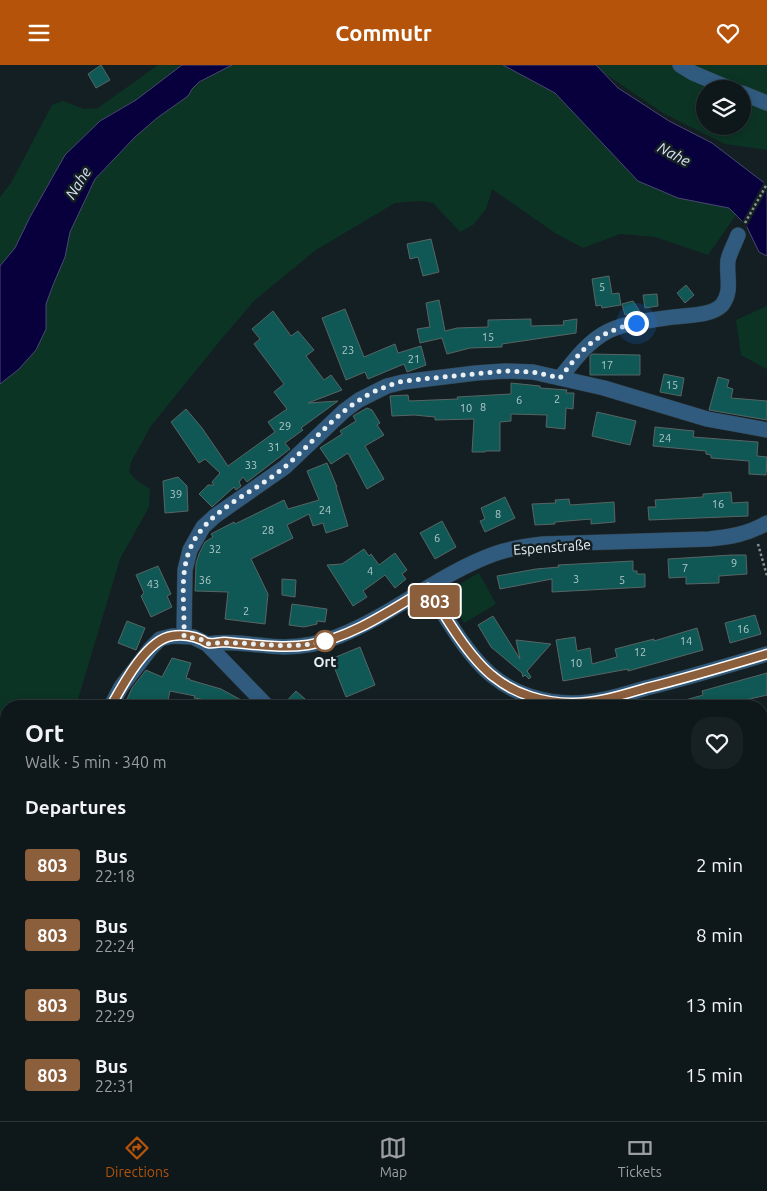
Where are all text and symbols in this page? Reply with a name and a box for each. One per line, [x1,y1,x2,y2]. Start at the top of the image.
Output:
icon: menu [25,19,53,47]
icon: heart [714,19,742,47]
text: Commutr [335,20,432,45]
map controls [696,80,751,135]
button: layers [696,80,751,135]
water label: Nahe [655,138,694,170]
water label: Nahe [62,164,95,202]
house number: 5 [599,281,605,293]
your location [624,311,649,336]
house number: 15 [482,331,494,343]
house number: 23 [342,344,354,356]
house number: 21 [408,353,420,365]
house number: 17 [601,359,613,371]
house number: 15 [666,379,678,391]
house number: 2 [554,393,560,405]
house number: 6 [516,394,522,406]
house number: 8 [480,401,486,413]
house number: 10 [460,402,472,414]
house number: 29 [279,420,291,432]
house number: 24 [659,432,671,444]
house number: 31 [268,441,280,453]
house number: 33 [245,459,257,471]
house number: 39 [170,488,182,500]
house number: 16 [712,498,724,510]
house number: 24 [319,504,331,516]
house number: 8 [495,508,501,520]
house number: 28 [262,524,274,536]
house number: 6 [434,532,440,544]
street label: Espenstraße [512,536,592,558]
house number: 32 [209,543,221,555]
house number: 9 [731,557,737,569]
house number: 7 [682,562,688,574]
house number: 4 [367,565,373,577]
house number: 3 [573,573,579,585]
house number: 36 [199,574,211,586]
house number: 5 [619,574,625,586]
house number: 43 [147,578,159,590]
line badge: 803 [406,585,464,617]
text: 803 [420,591,450,611]
house number: 2 [243,605,249,617]
house number: 16 [737,623,749,635]
marker: Ort [314,630,336,652]
house number: 14 [680,635,692,647]
house number: 12 [634,646,646,658]
place label: Ort [314,654,336,670]
house number: 10 [570,657,582,669]
button: heart [691,717,743,769]
text: Ort [25,720,64,747]
text: Walk · 5 min · 340 m [25,753,167,771]
text: Departures [25,796,126,818]
text: Bus [95,845,128,867]
text: 2 min [696,854,743,876]
text: 803 [37,855,68,875]
text: 22:18 [95,867,135,885]
text: Bus [95,915,128,937]
text: 8 min [696,924,743,946]
text: 803 [37,925,68,945]
text: 22:24 [95,937,135,955]
text: Bus [95,985,128,1007]
text: 13 min [685,994,743,1016]
text: 803 [37,995,68,1015]
text: 22:29 [95,1007,135,1025]
text: Bus [95,1055,128,1077]
text: 15 min [685,1064,743,1086]
text: 803 [37,1065,68,1085]
text: 22:31 [95,1077,135,1095]
tab: Directions [105,1134,169,1180]
tab: Map [379,1134,407,1180]
tab: Tickets [618,1134,662,1180]

